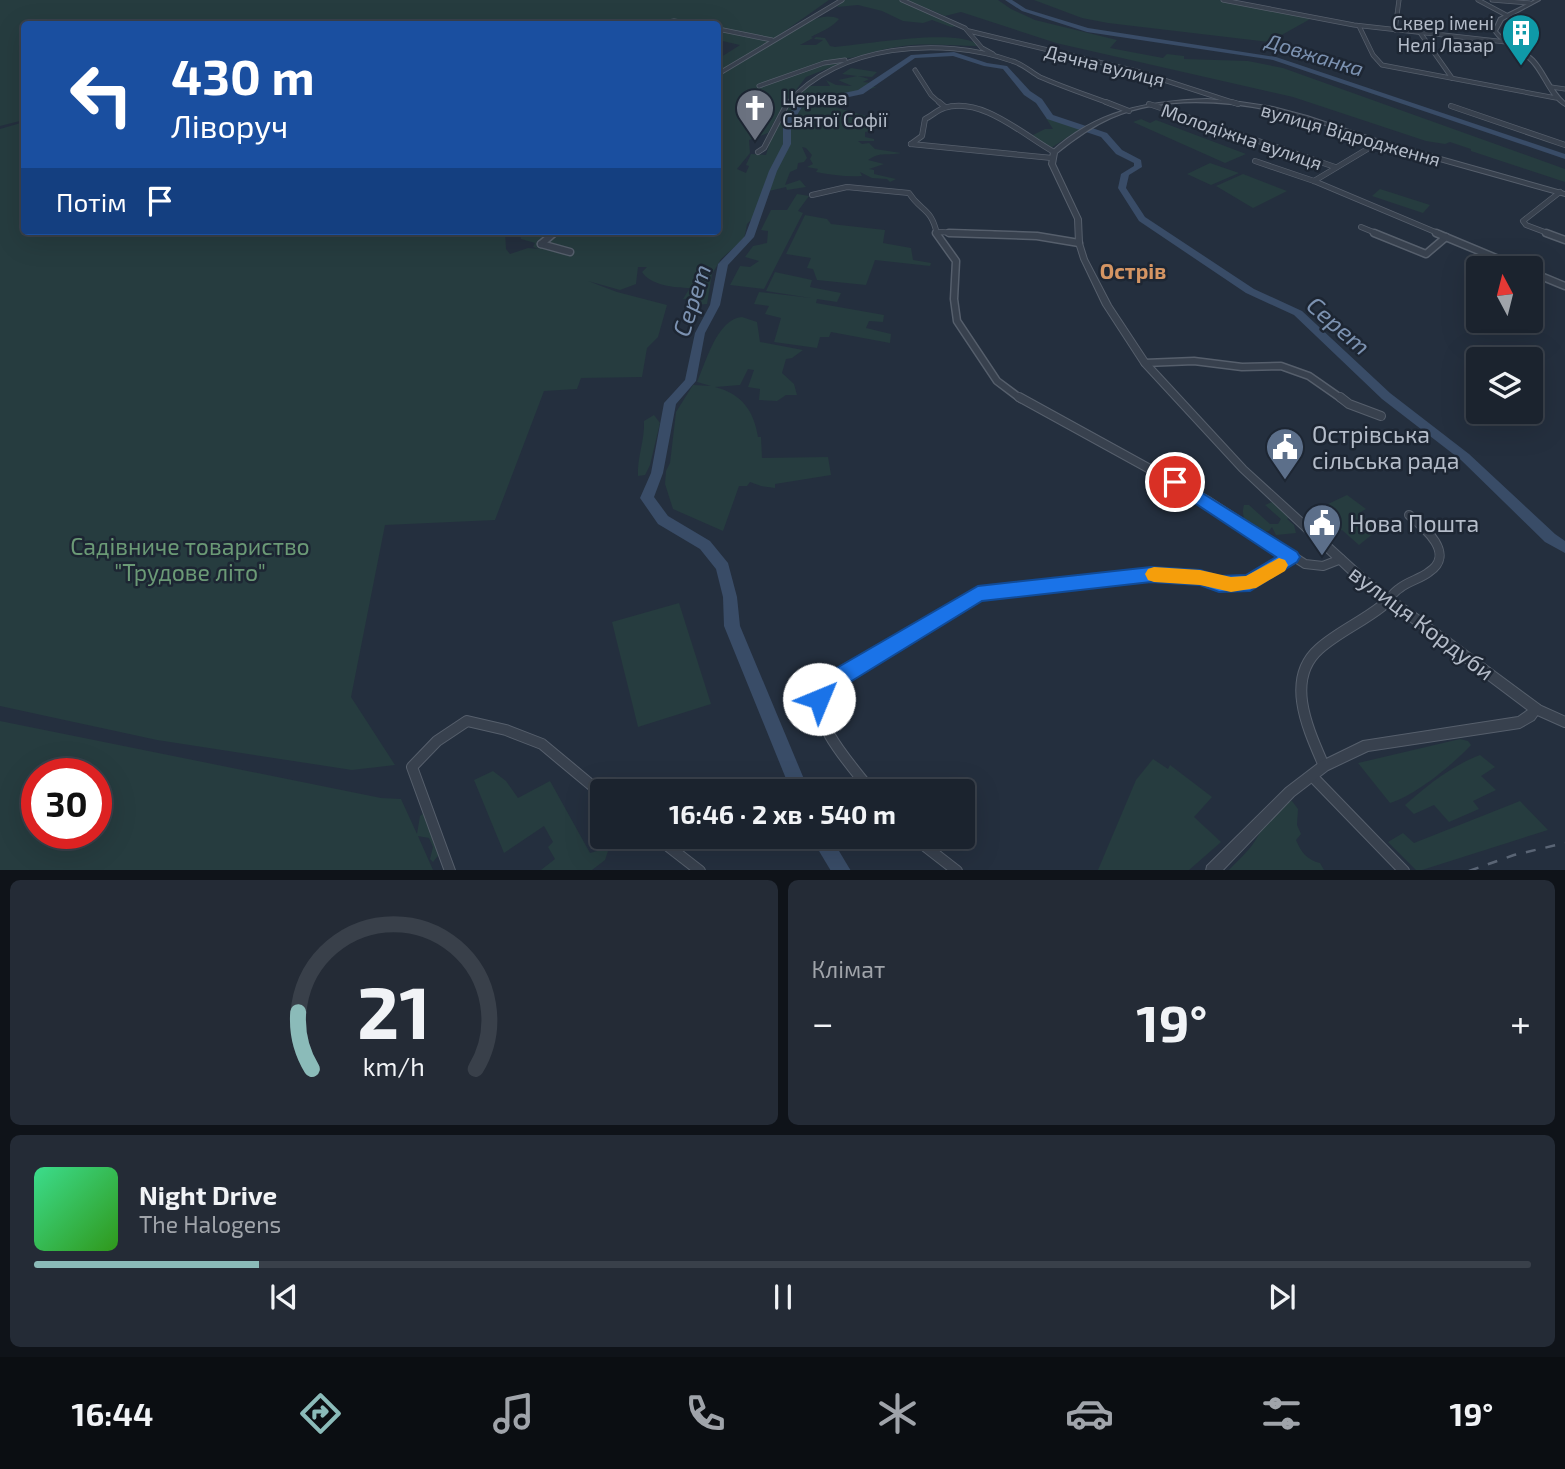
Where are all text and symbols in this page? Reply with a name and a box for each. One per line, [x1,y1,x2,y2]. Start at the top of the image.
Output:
place label: Сквер імені Нелі Лазар [1392,11,1494,56]
building icon: Сквер імені Нелі Лазар [1500,12,1542,67]
water label: Довжанка [1262,27,1367,81]
street label: Дачна вулиця [1042,39,1167,92]
text: 430 m [171,46,315,105]
icon: left [56,49,147,140]
place label: Церква Святої Софії [782,86,888,131]
church icon: Церква Святої Софії [734,87,776,142]
street label: вулиця Відродження [1258,97,1443,172]
street label: Молодіжна вулиця [1158,98,1325,175]
text: Ліворуч [171,106,288,144]
icon: arrive [141,182,179,220]
text: Потім [56,186,127,217]
north arrow [1466,256,1544,332]
map controls [1466,256,1543,424]
district label: Острів [1100,258,1166,283]
water label: Серет [666,260,716,340]
water label: Серет [1301,290,1377,360]
button: layers [1466,347,1543,424]
place label: Острівська сільська рада [1312,420,1460,474]
public building icon: Острівська сільська рада [1264,426,1306,481]
pin [1145,452,1205,512]
icon: arrive [1156,463,1194,501]
public building icon: Нова Пошта [1301,502,1343,557]
place label: Нова Пошта [1349,509,1479,537]
park label: Садівниче товариство "Трудове літо" [70,532,310,587]
street label: вулиця Кордуби [1343,558,1500,686]
position arrow [782,662,856,736]
speed limit sign: 30 [21,758,112,849]
text: 16:46 · 2 хв · 540 m [669,798,896,829]
text: Клімат [812,955,885,983]
text: 21 [357,966,431,1054]
text: 19° [1136,990,1207,1052]
text: − [812,999,834,1045]
text: + [1510,999,1531,1045]
text: km/h [363,1050,425,1080]
text: Night Drive [139,1179,277,1210]
text: The Halogens [139,1210,281,1238]
icon: previous [265,1278,303,1316]
icon: pause [764,1278,802,1316]
icon: next [1263,1278,1301,1316]
icon: directions [296,1389,345,1438]
icon: music [489,1389,538,1438]
icon: phone [681,1389,730,1438]
icon: climate [873,1389,922,1438]
icon: car [1065,1389,1114,1438]
icon: filters [1257,1389,1306,1438]
text: 16:44 [72,1394,153,1432]
text: 19° [1450,1394,1493,1432]

